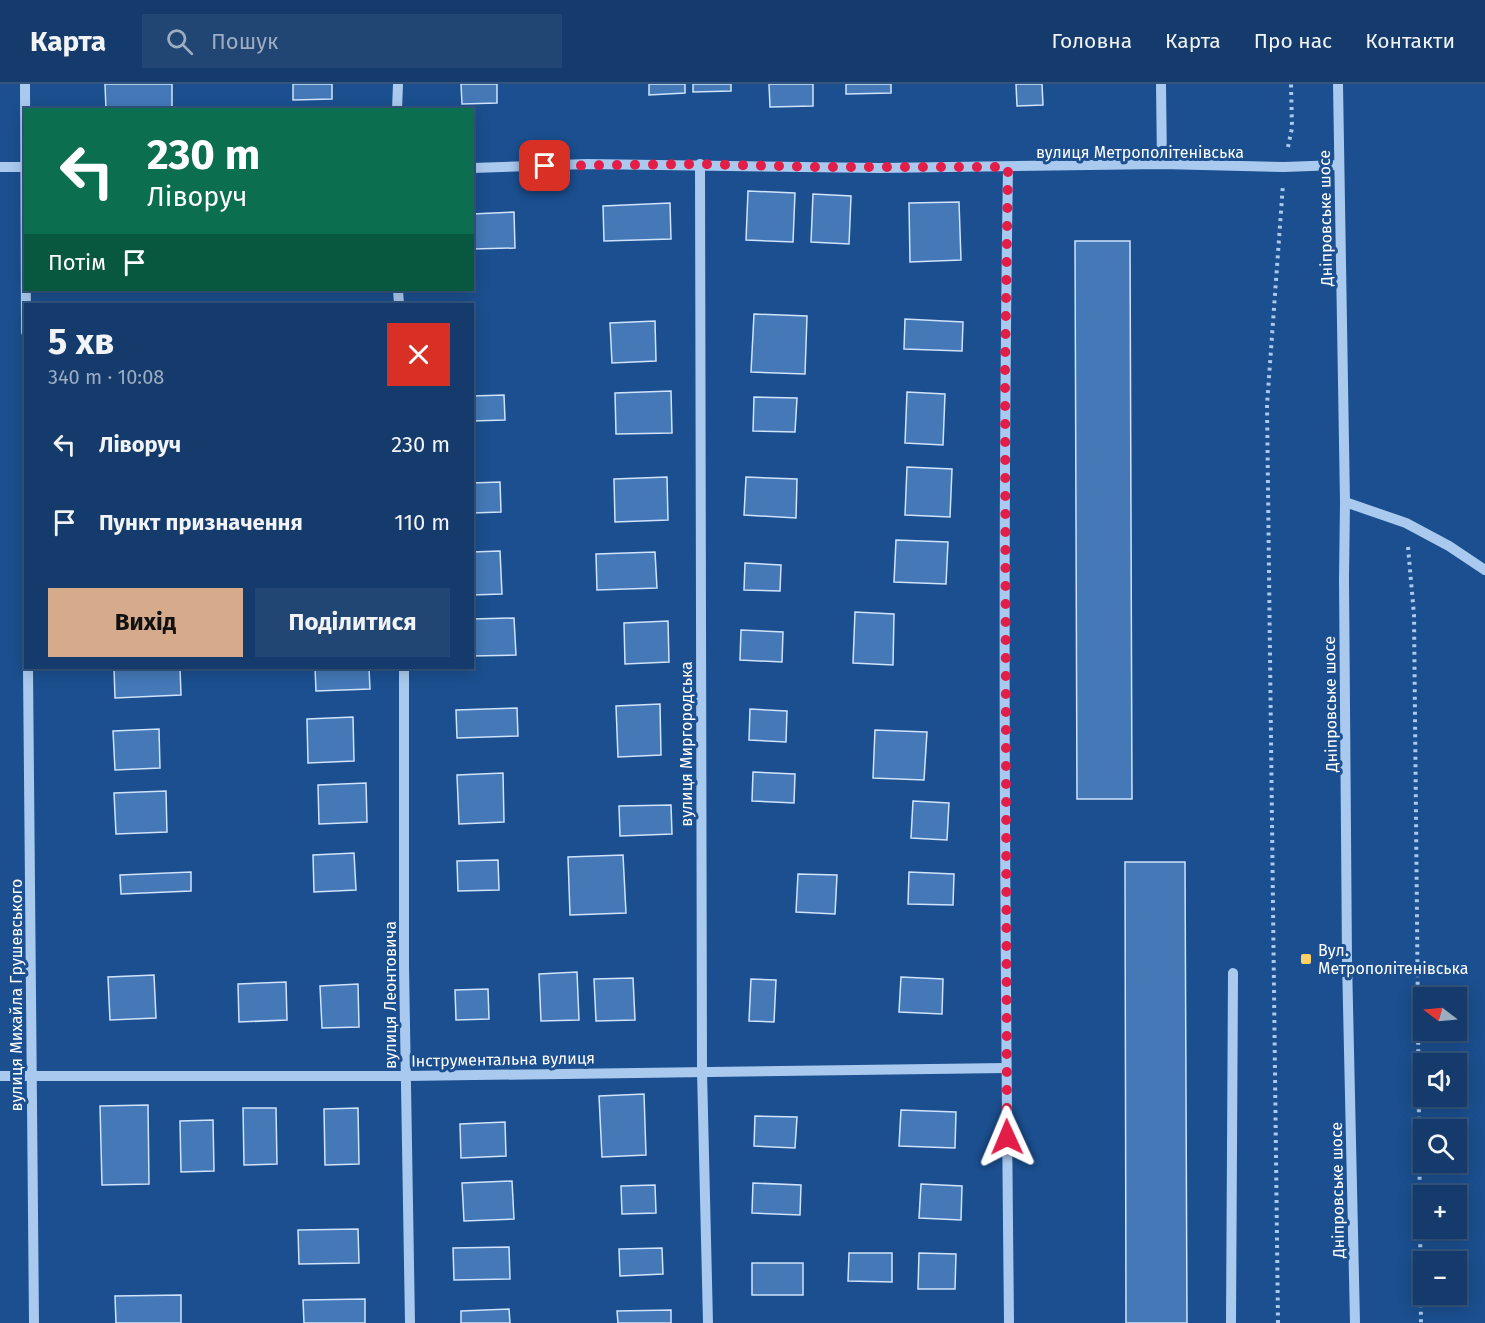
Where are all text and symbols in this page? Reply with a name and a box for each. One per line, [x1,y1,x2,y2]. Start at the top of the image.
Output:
search box [142,14,562,68]
text: Карта [30,25,106,58]
icon: search [163,25,196,58]
text: Пошук [211,28,278,55]
text: Головна [1051,28,1132,54]
text: Карта [1165,28,1221,54]
text: Про нас [1254,28,1332,54]
text: Контакти [1365,28,1455,54]
text: 230 m [147,130,260,180]
icon: left [48,132,126,210]
pin [519,140,570,191]
street label: вулиця Метрополітенівська [1036,143,1244,162]
icon: arrive [528,149,561,182]
street label: Дніпровське шосе [1315,150,1336,287]
text: Ліворуч [147,181,247,213]
icon: arrive [118,246,151,279]
text: Потім [48,249,106,276]
text: 5 хв [48,320,114,364]
button: close [387,323,450,386]
text: 340 m · 10:08 [48,365,164,389]
icon: left [48,428,81,461]
text: Ліворуч [99,431,181,458]
text: 230 m [391,431,450,458]
icon: arrive [48,506,81,539]
text: Пункт призначення [99,509,303,536]
text: 110 m [394,509,450,536]
button: Вихід [48,588,243,657]
button: Поділитися [255,588,450,657]
street label: Дніпровське шосе [1320,636,1341,773]
street label: вулиця Миргородська [677,661,696,827]
street label: вулиця Михайла Грушевського [7,879,26,1111]
street label: вулиця Леонтовича [381,921,400,1069]
place label: Вул. Метрополітенівська [1318,941,1468,978]
marker: Вул. Метрополітенівська [1299,952,1313,966]
north arrow [1413,987,1467,1041]
map controls [1413,987,1467,1305]
street label: Інструментальна вулиця [411,1048,595,1071]
button: sound [1413,1053,1467,1107]
position arrow [975,1105,1039,1169]
button: search [1413,1119,1467,1173]
street label: Дніпровське шосе [1327,1122,1348,1259]
button: + [1413,1185,1467,1239]
button: − [1413,1251,1467,1305]

